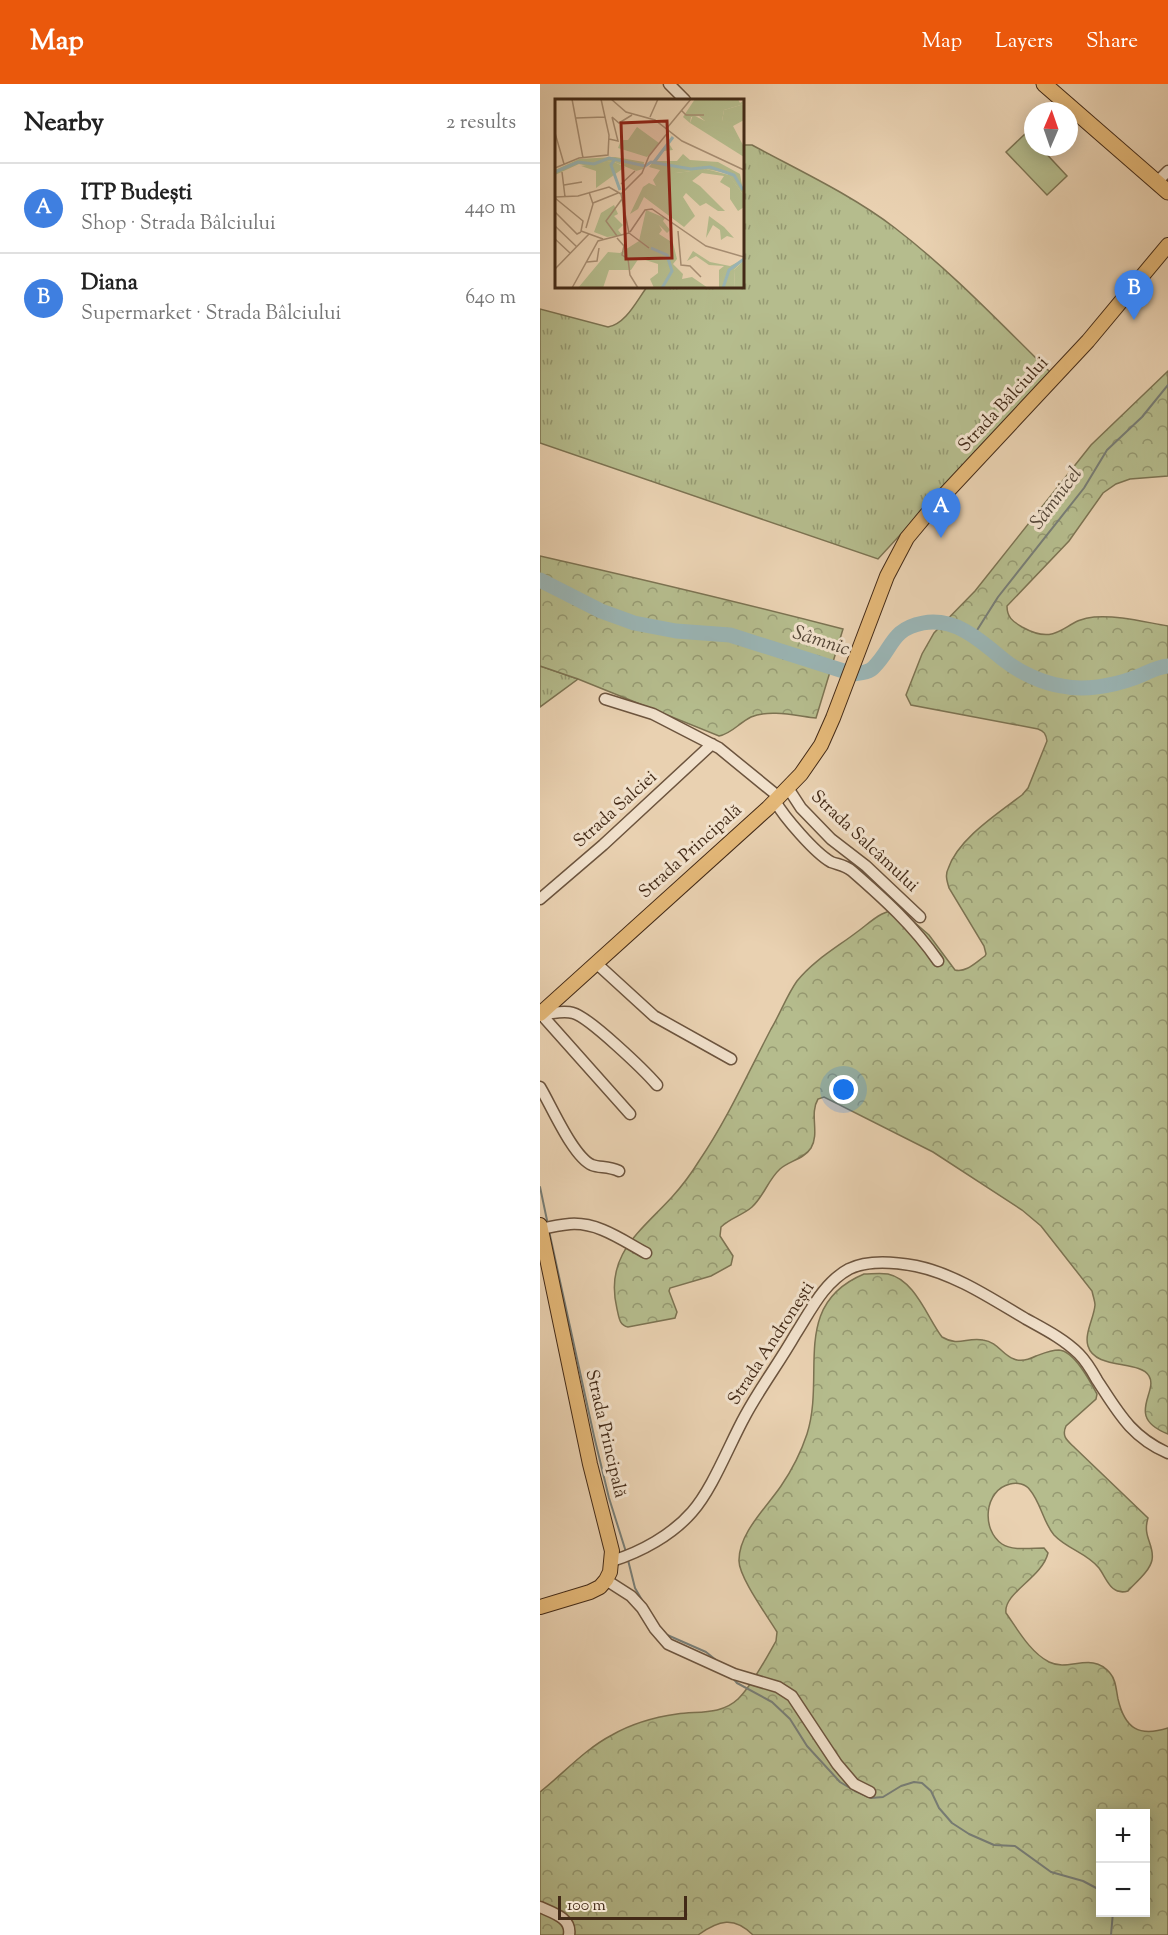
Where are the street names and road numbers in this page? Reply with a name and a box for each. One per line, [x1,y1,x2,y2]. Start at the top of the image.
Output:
street label: Strada Bâlciului [953,351,1055,459]
street label: Strada Salciei [568,765,664,855]
street label: Strada Salcâmului [804,785,924,899]
street label: Strada Principală [634,799,748,905]
street label: Strada Andronești [722,1277,822,1411]
street label: Strada Principală [578,1367,632,1501]

